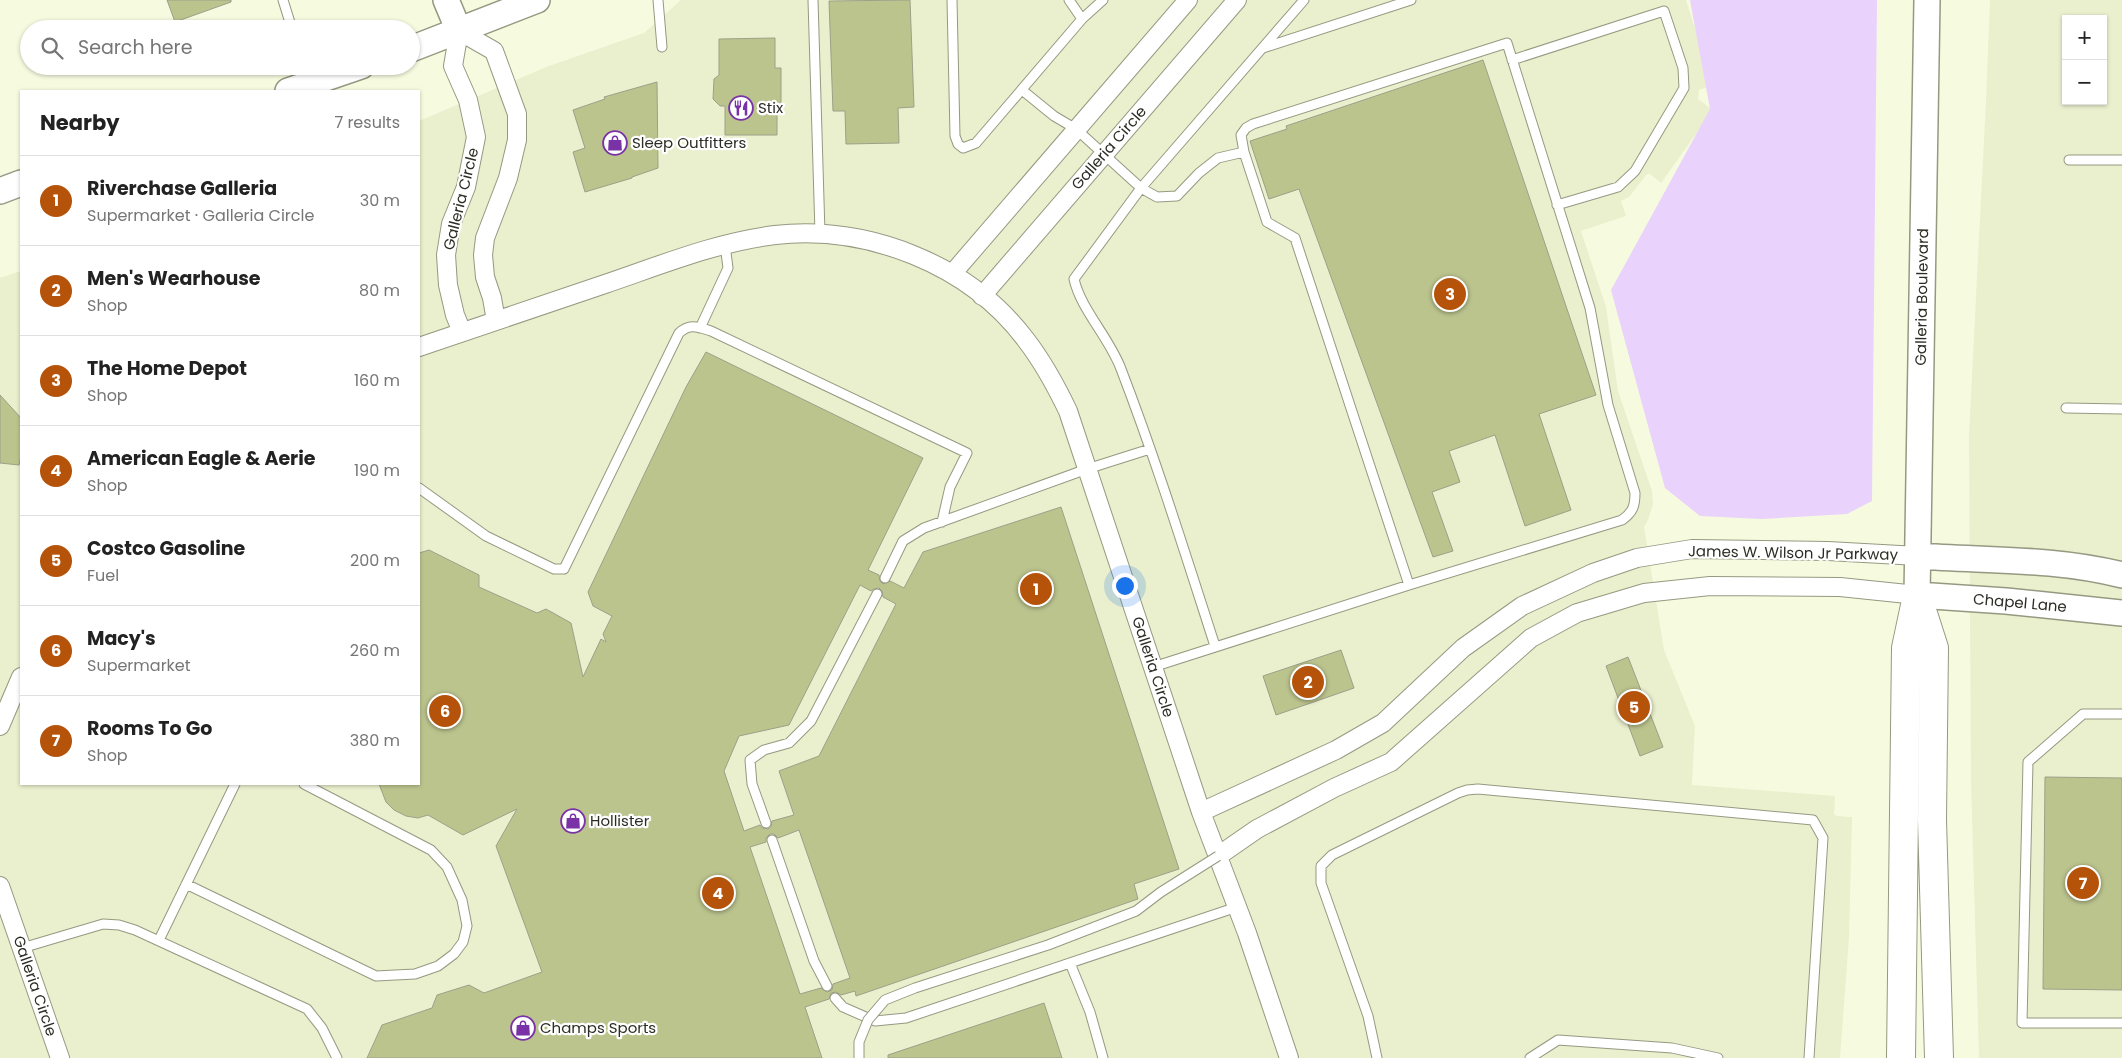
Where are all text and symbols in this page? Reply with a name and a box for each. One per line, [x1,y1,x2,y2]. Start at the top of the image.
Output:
map controls [2062,15,2107,105]
button: + [2062,15,2107,60]
search box [20,20,420,75]
icon: search [38,34,66,62]
text: Search here [78,34,192,61]
button: − [2062,60,2107,105]
restaurant icon: Stix [728,95,754,121]
place label: Stix [758,97,783,118]
street label: Galleria Circle [1066,101,1151,194]
text: Nearby [40,108,120,137]
text: 7 results [334,111,400,134]
shop icon: Sleep Outfitters [602,130,628,156]
place label: Sleep Outfitters [632,132,747,153]
street label: Galleria Circle [438,145,483,252]
text: Riverchase Galleria [87,175,277,202]
text: 1 [53,189,59,212]
text: 30 m [360,189,400,212]
text: Supermarket · Galleria Circle [87,204,314,227]
street label: Galleria Boulevard [1910,228,1933,366]
text: Men's Wearhouse [87,265,261,292]
pin: 3 [1434,275,1466,313]
text: 2 [51,279,61,302]
text: 80 m [359,279,400,302]
text: Shop [87,294,128,317]
text: The Home Depot [87,355,247,382]
text: 3 [51,369,61,392]
text: 160 m [354,369,400,392]
text: Shop [87,384,128,407]
text: American Eagle & Aerie [87,445,316,472]
text: 4 [51,459,61,482]
text: 190 m [354,459,400,482]
text: Shop [87,474,128,497]
text: Costco Gasoline [87,535,245,562]
street label: James W. Wilson Jr Parkway [1688,540,1899,565]
text: 5 [51,549,61,572]
text: 200 m [350,549,400,572]
text: Fuel [87,564,119,587]
pin: 1 [1020,570,1052,608]
your location [1112,573,1138,599]
street label: Chapel Lane [1972,588,2068,617]
street label: Galleria Circle [1127,614,1180,720]
text: Macy's [87,625,156,652]
text: 6 [51,639,61,662]
text: 260 m [350,639,400,662]
text: Supermarket [87,654,191,677]
pin: 2 [1292,663,1324,701]
pin: 5 [1618,688,1650,726]
pin: 6 [429,692,461,730]
text: Rooms To Go [87,715,212,742]
text: 7 [52,729,60,752]
text: 380 m [350,729,400,752]
text: Shop [87,744,128,767]
shop icon: Hollister [560,808,586,834]
place label: Hollister [590,810,650,831]
pin: 7 [2067,864,2099,902]
pin: 4 [702,874,734,912]
street label: Galleria Circle [8,933,62,1039]
shop icon: Champs Sports [510,1015,536,1041]
place label: Champs Sports [540,1017,656,1038]

